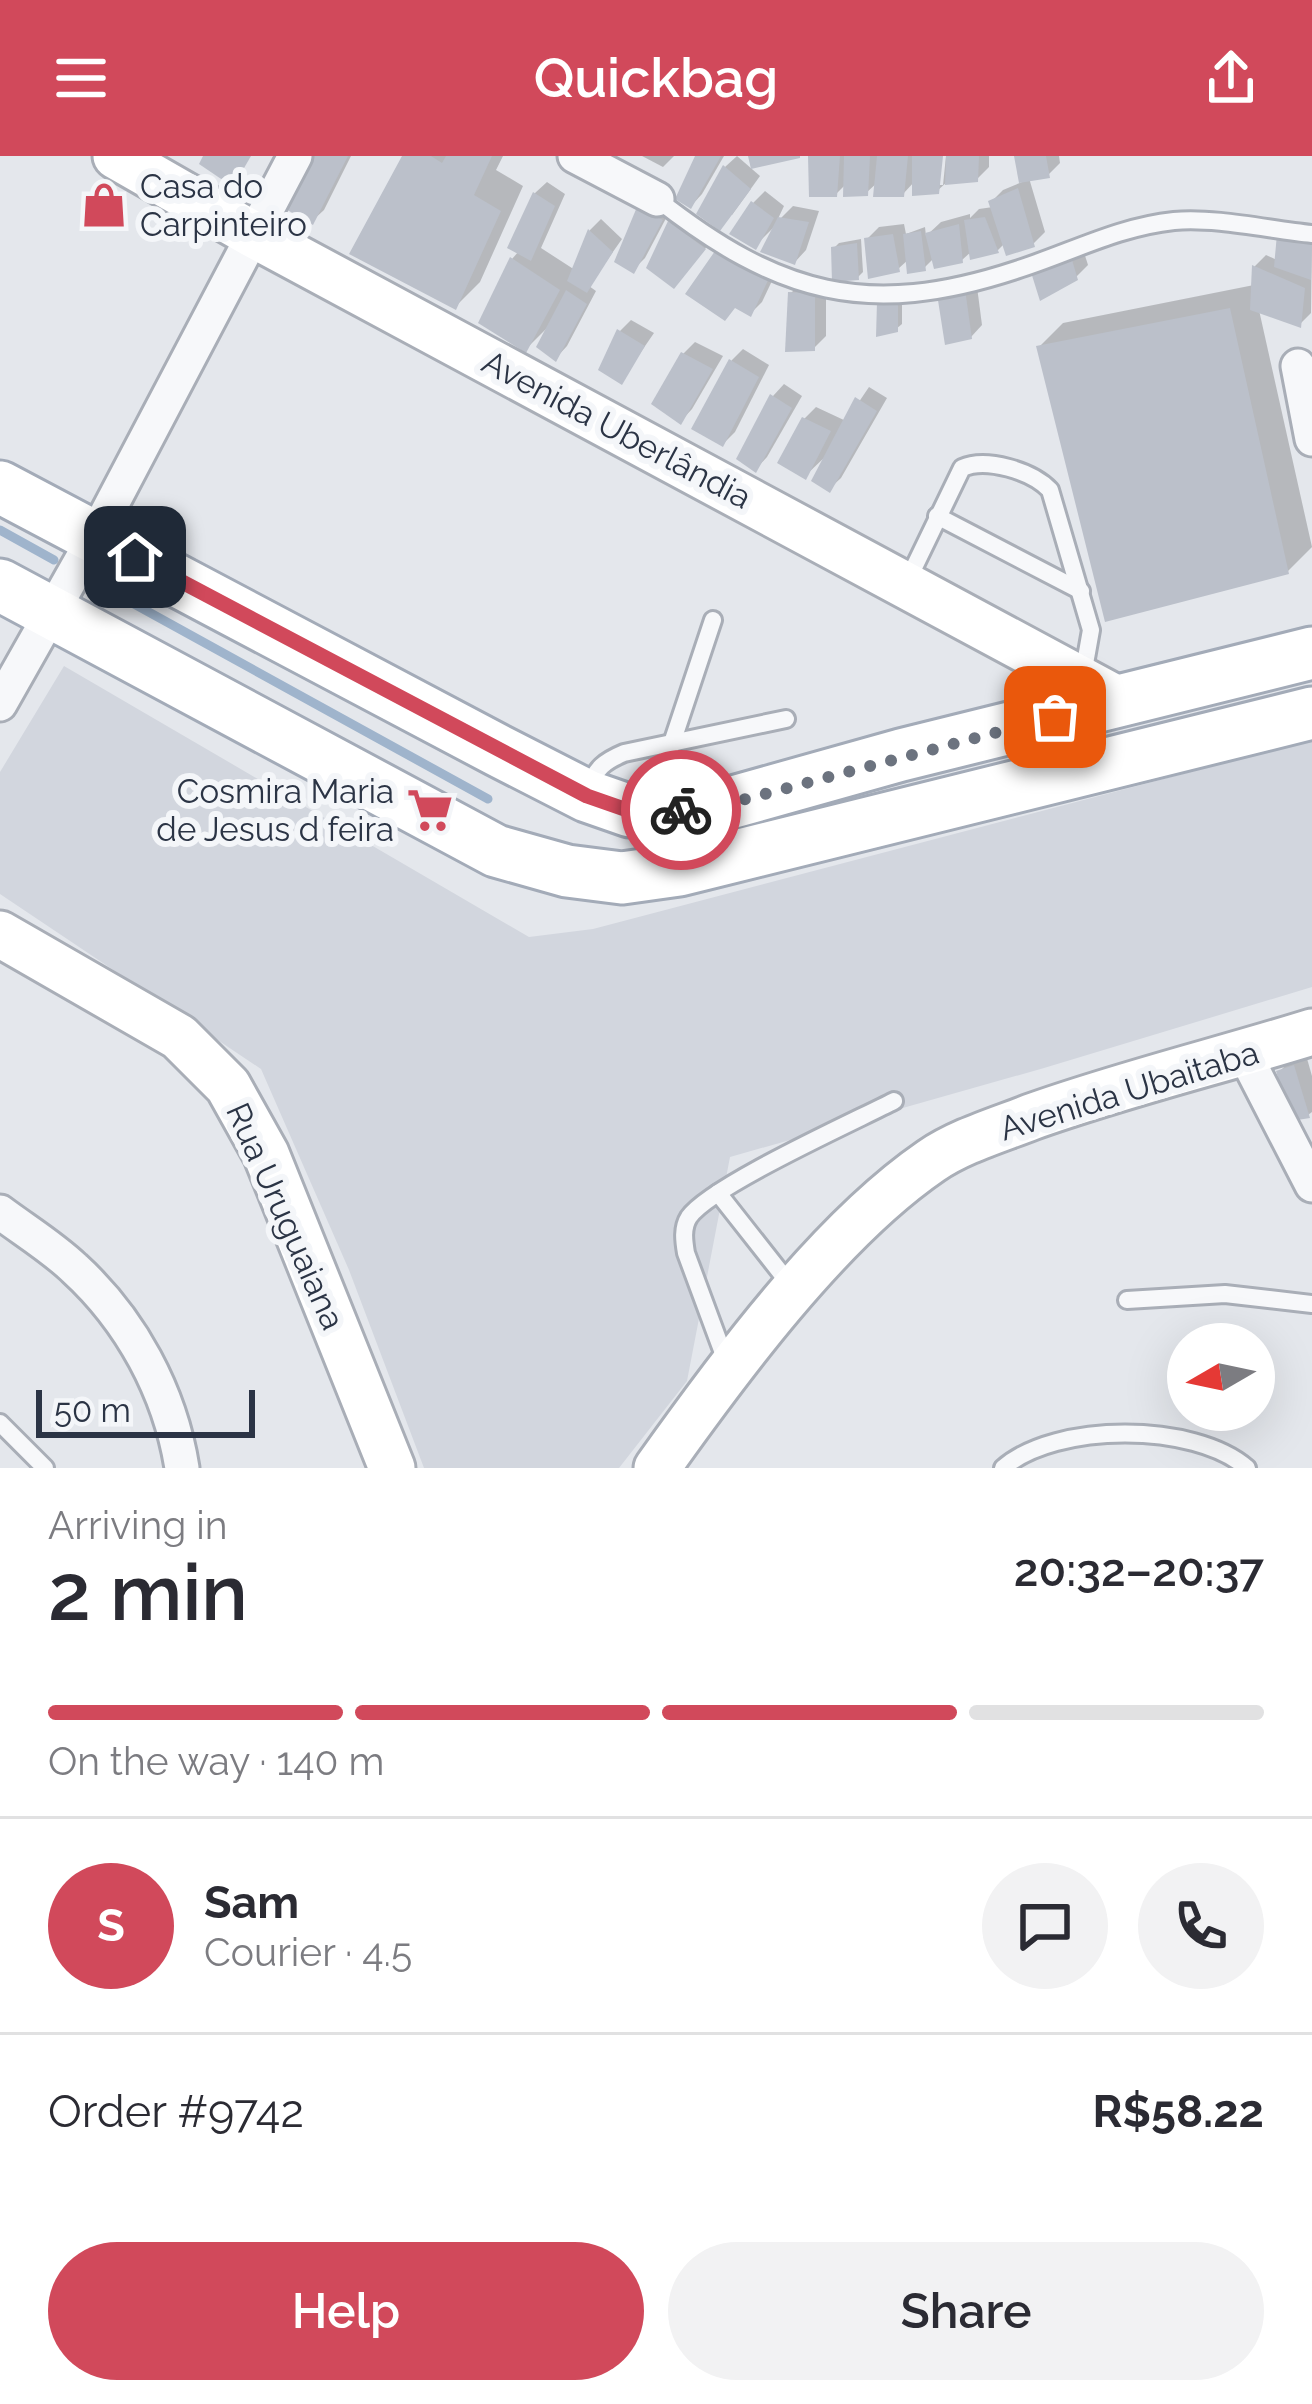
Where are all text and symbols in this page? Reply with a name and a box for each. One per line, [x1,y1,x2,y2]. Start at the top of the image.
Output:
icon: menu [48,45,114,111]
icon: share [1198,45,1264,111]
text: Quickbag [534,46,778,110]
place label: Casa do Carpinteiro [140,167,307,244]
shop icon: Casa do Carpinteiro [79,180,129,230]
street label: Avenida Uberlândia [476,342,758,517]
pin [84,506,186,608]
icon: home [102,524,168,590]
pin [1004,666,1106,768]
icon: bag [1022,684,1088,750]
courier [621,750,741,870]
place label: Cosmira Maria de Jesus d feira [156,772,394,849]
icon: bike [648,777,714,843]
supermarket icon: Cosmira Maria de Jesus d feira [405,785,455,835]
street label: Avenida Ubaitaba [995,1033,1263,1148]
street label: Rua Uruguaiana [218,1097,353,1335]
north arrow [1167,1323,1275,1431]
map controls [1167,1323,1275,1431]
scale bar [36,1384,255,1437]
text: 50 m [54,1391,131,1430]
text: Arriving in [48,1502,228,1548]
text: 20:32–20:37 [1014,1544,1264,1597]
text: 2 min [48,1547,248,1638]
text: On the way · 140 m [48,1738,384,1784]
button: chat [982,1863,1108,1989]
button: phone [1138,1863,1264,1989]
text: Sam [204,1876,299,1929]
text: S [97,1899,125,1952]
text: Courier · 4.5 [204,1929,412,1975]
text: Order #9742 [48,2085,304,2138]
text: R$58.22 [1093,2085,1264,2138]
button: Help [48,2242,644,2380]
button: Share [668,2242,1264,2380]

